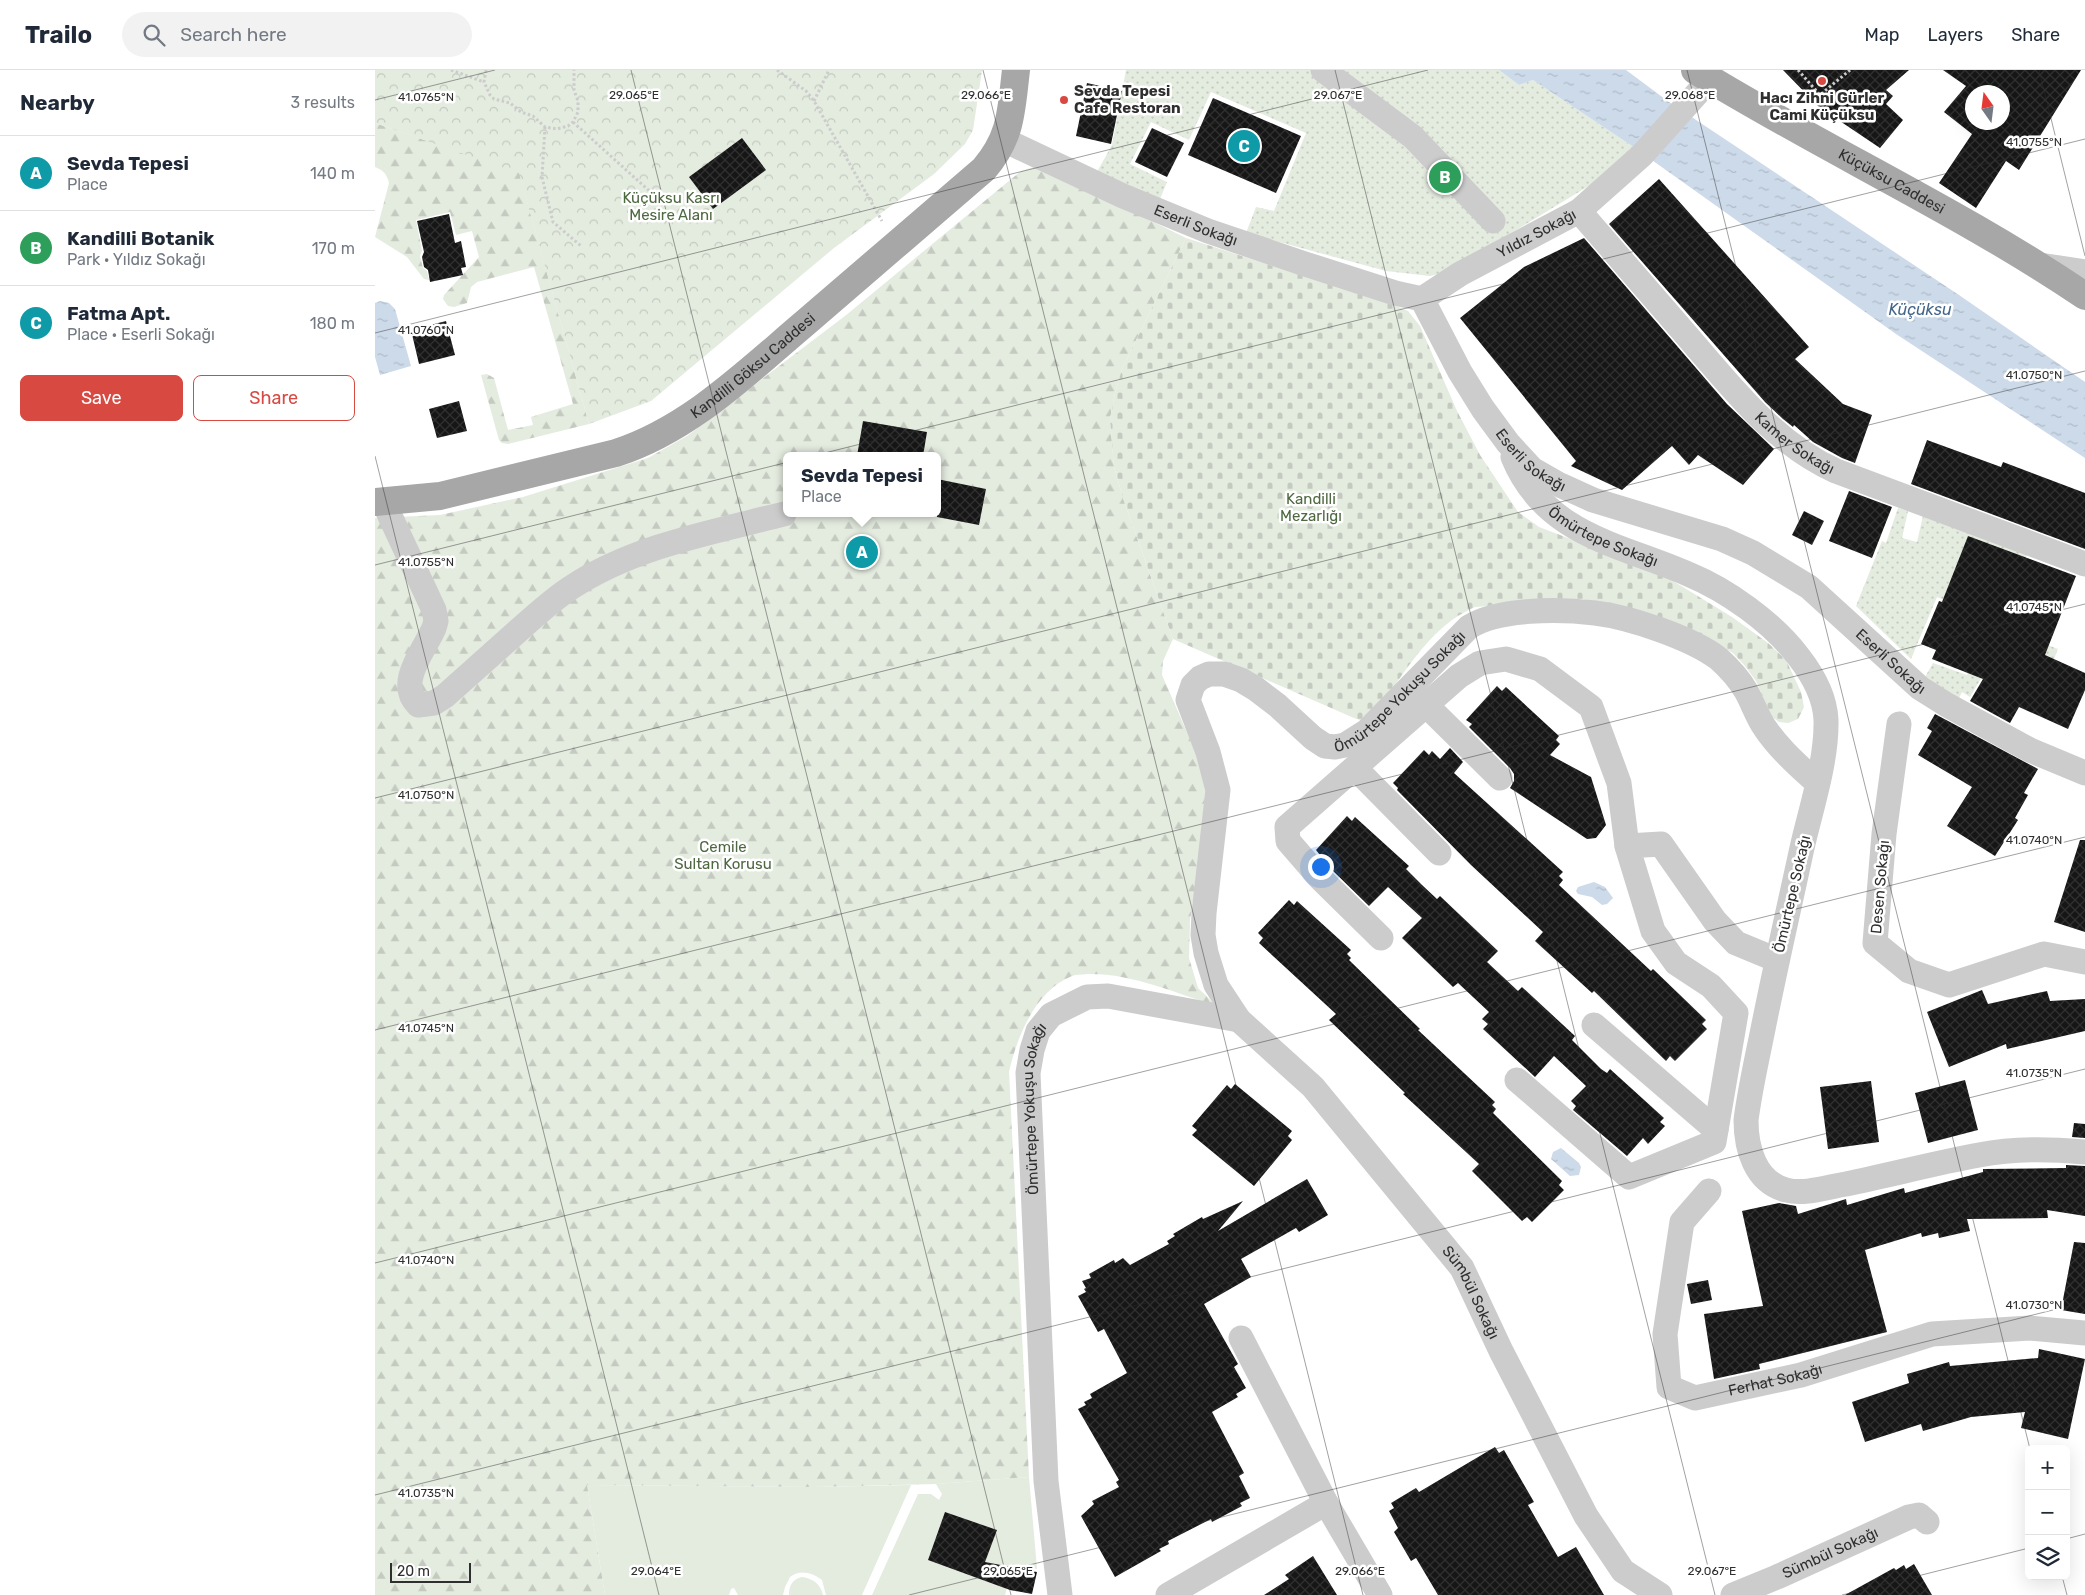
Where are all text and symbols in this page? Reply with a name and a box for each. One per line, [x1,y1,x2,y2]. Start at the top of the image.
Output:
search box [122,12,472,57]
text: Trailo [25,21,92,49]
icon: search [140,21,168,49]
text: Search here [180,23,287,46]
text: Map [1865,24,1900,46]
text: Layers [1928,24,1983,46]
text: Share [2011,24,2060,46]
marker: Hacı Zihni Gürler Cami Küçüksu [1816,75,1828,87]
place label: Sevda Tepesi Cafe Restoran [1074,82,1181,117]
north arrow [1965,85,2010,130]
text: 29.065°E [609,88,659,102]
text: 29.066°E [961,88,1011,102]
text: 29.067°E [1314,88,1362,102]
text: 29.068°E [1665,88,1715,102]
place label: Hacı Zihni Gürler Cami Küçüksu [1760,89,1884,124]
text: Nearby [20,90,95,115]
text: 41.0765°N [398,90,454,104]
text: 3 results [290,93,355,112]
marker: Sevda Tepesi Cafe Restoran [1058,94,1070,106]
pin: C [1228,127,1260,165]
text: 41.0755°N [2006,135,2062,149]
street label: Küçüksu Caddesi [1835,145,1948,218]
text: Sevda Tepesi [67,152,189,175]
pin: B [1429,158,1461,196]
text: A [30,164,42,183]
text: 140 m [310,164,355,183]
text: Place [67,175,108,194]
park label: Küçüksu Kasrı Mesire Alanı [622,189,720,224]
street label: Eserli Sokağı [1151,201,1240,249]
street label: Yıldız Sokağı [1494,205,1579,262]
text: Kandilli Botanik [67,227,214,250]
text: B [30,239,42,258]
text: 170 m [312,239,355,258]
text: Park · Yıldız Sokağı [67,250,206,269]
water label: Küçüksu [1888,300,1952,319]
text: Fatma Apt. [67,302,170,325]
street label: Kandilli Göksu Caddesi [687,309,819,422]
text: C [30,314,42,333]
text: 180 m [310,314,355,333]
text: 41.0760°N [398,323,454,337]
text: Place · Eserli Sokağı [67,325,215,344]
text: 41.0750°N [2006,368,2062,382]
button: Save [20,375,183,421]
button: Share [193,375,355,421]
street label: Kamer Sokağı [1751,408,1837,478]
street label: Eserli Sokağı [1492,425,1569,495]
popup [783,452,941,517]
text: Sevda Tepesi [801,464,923,487]
text: Place [801,487,842,506]
park label: Kandilli Mezarlığı [1280,490,1342,525]
street label: Ömürtepe Sokağı [1544,503,1661,570]
pin: A [846,533,878,571]
text: 41.0755°N [398,555,454,569]
text: 41.0745°N [2006,600,2062,614]
street label: Eserli Sokağı [1852,625,1929,698]
street label: Ömürtepe Yokuşu Sokağı [1332,627,1469,756]
text: 41.0750°N [398,788,454,802]
text: 41.0740°N [2006,833,2062,847]
street label: Ömürtepe Sokağı [1770,834,1814,954]
park label: Cemile Sultan Korusu [674,838,772,873]
street label: Desen Sokağı [1867,839,1893,935]
your location [1308,854,1334,880]
street label: Ömürtepe Yokuşu Sokağı [1019,1019,1050,1195]
text: 41.0745°N [398,1021,454,1035]
text: 41.0735°N [2006,1066,2062,1080]
street label: Sümbül Sokağı [1439,1242,1503,1342]
text: 41.0740°N [398,1253,454,1267]
text: 41.0730°N [2006,1298,2062,1312]
street label: Ferhat Sokağı [1727,1360,1824,1400]
map controls [2025,1445,2070,1580]
button: + [2025,1445,2070,1490]
text: 41.0735°N [398,1486,454,1500]
button: − [2025,1490,2070,1535]
street label: Sümbül Sokağı [1779,1523,1881,1582]
button: layers [2025,1535,2070,1580]
scale bar [390,1560,471,1583]
text: 20 m [397,1563,430,1580]
text: 29.064°E [631,1564,681,1578]
text: 29.065°E [983,1564,1033,1578]
text: 29.066°E [1335,1564,1385,1578]
text: 29.067°E [1688,1564,1736,1578]

